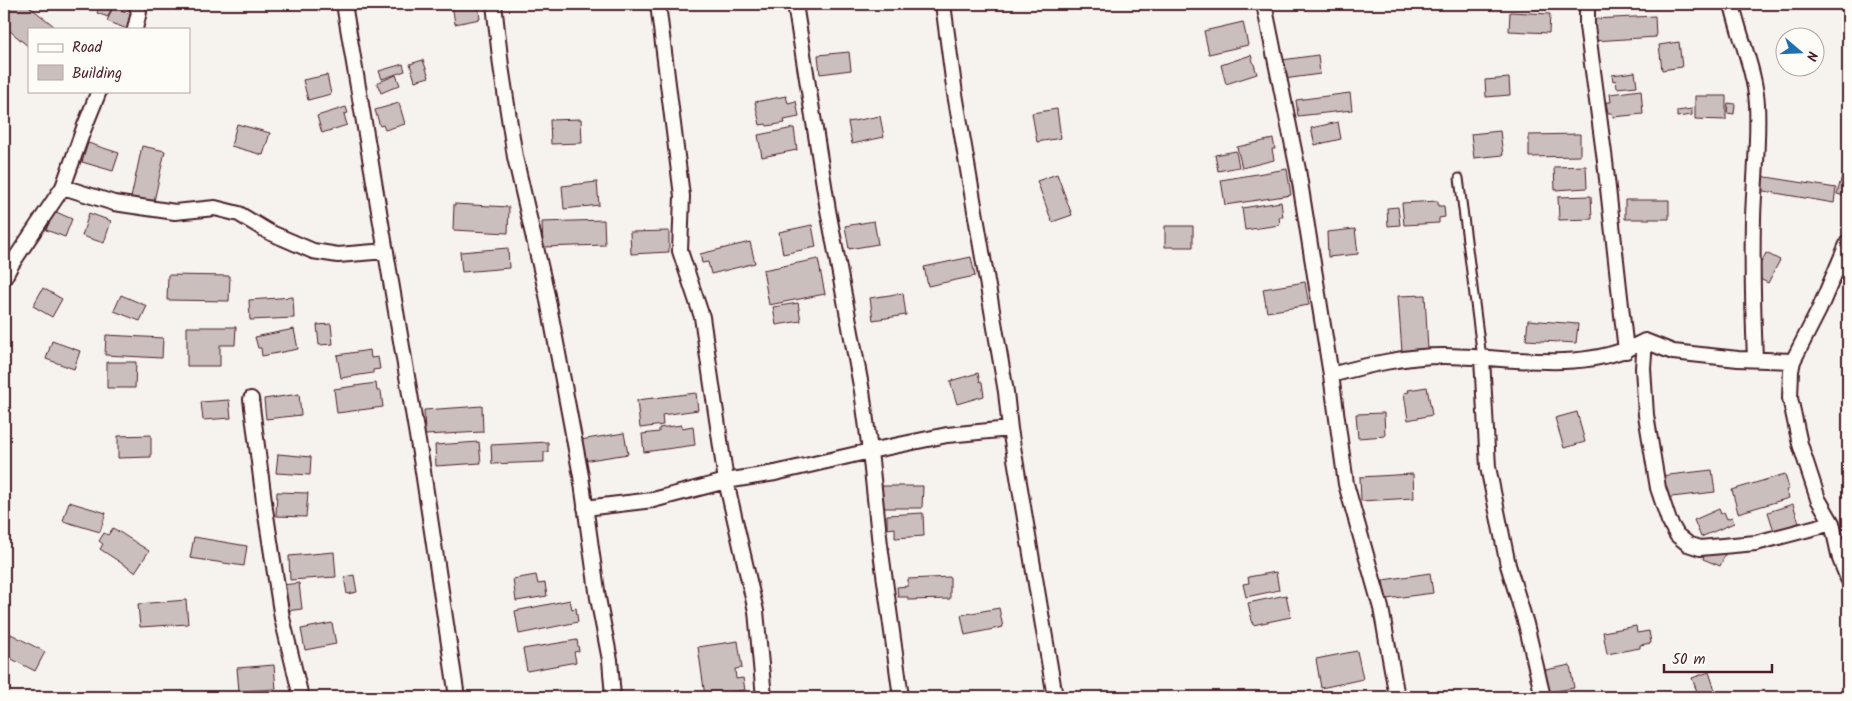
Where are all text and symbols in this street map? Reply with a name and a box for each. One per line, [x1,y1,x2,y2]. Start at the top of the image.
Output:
legend [28,28,190,92]
north arrow [1774,28,1824,78]
text: Road [72,36,103,60]
text: N [1799,48,1823,64]
text: Building [72,62,122,86]
scale bar [1664,641,1772,673]
text: 50 m [1672,648,1706,672]

